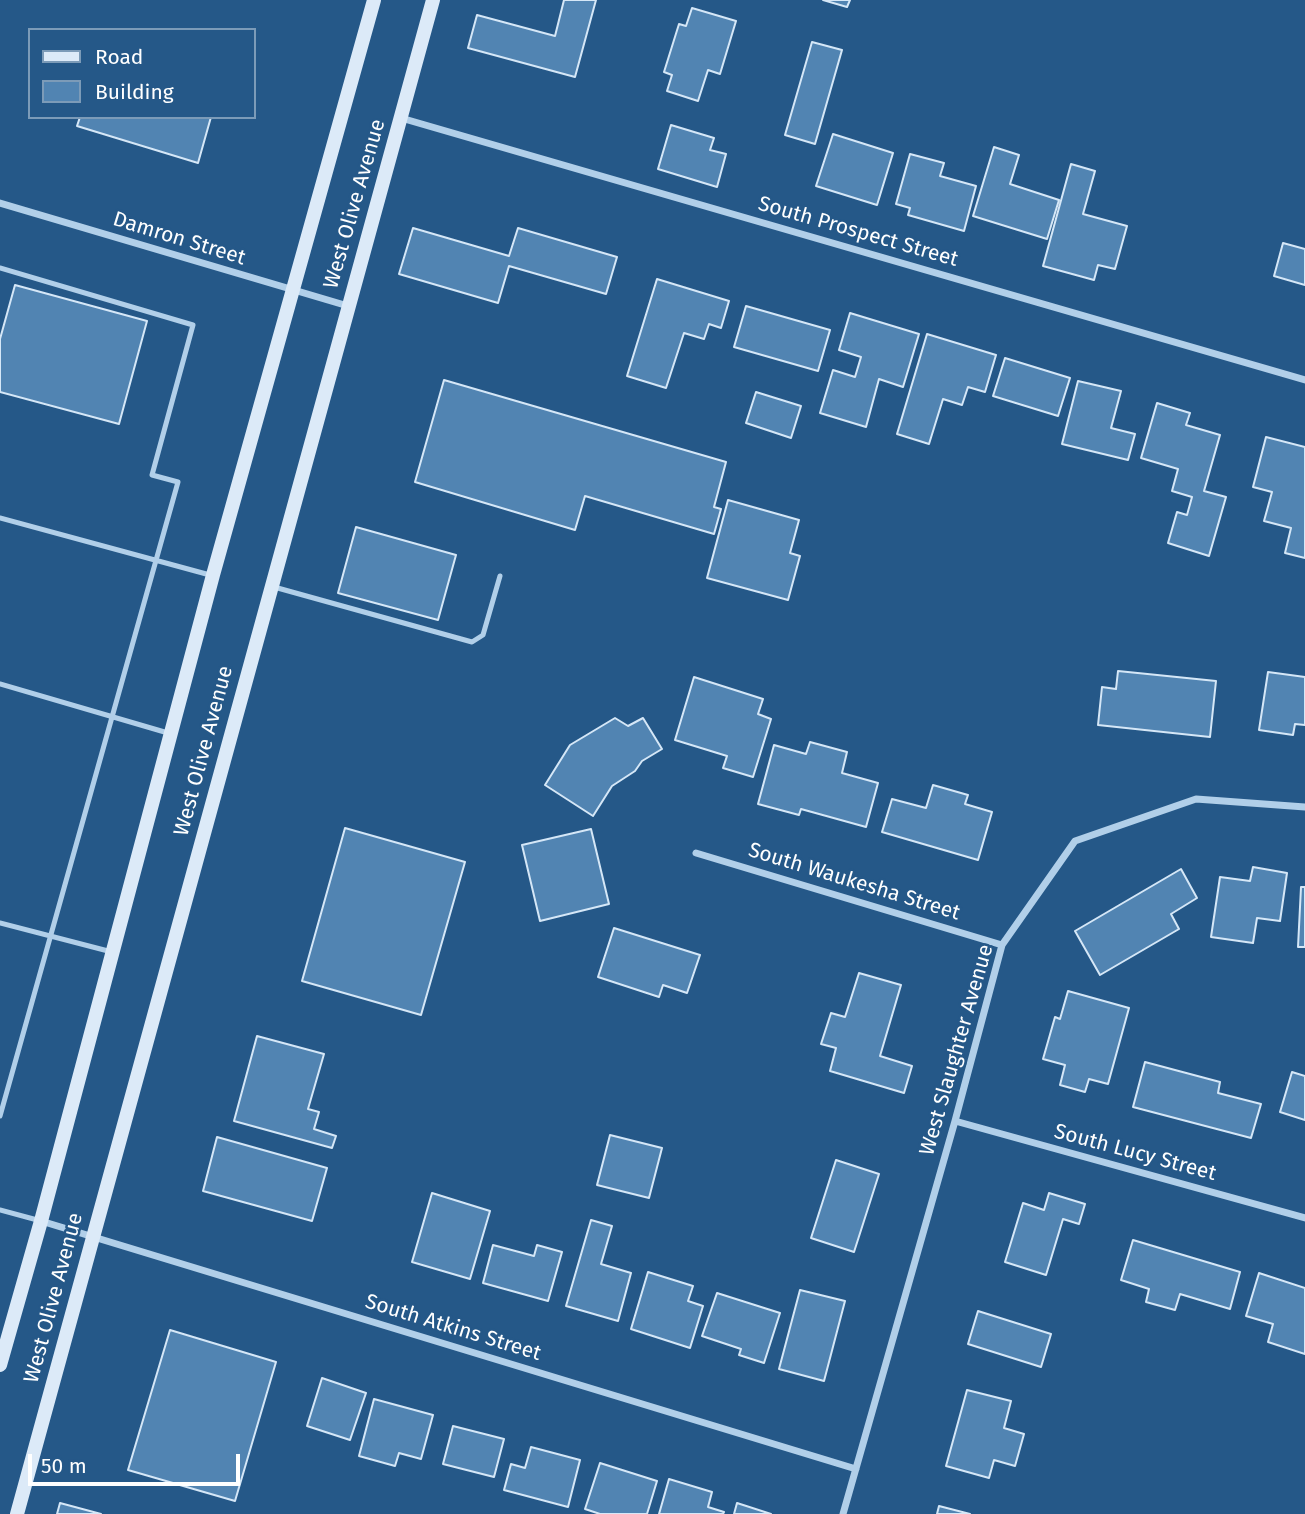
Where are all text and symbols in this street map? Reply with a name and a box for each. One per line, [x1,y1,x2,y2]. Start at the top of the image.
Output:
legend [28,28,256,119]
text: Road [95,44,143,70]
text: Building [95,79,174,105]
street label: West Olive Avenue [319,116,391,292]
street label: South Prospect Street [755,191,961,273]
street label: Damron Street [110,207,248,271]
street label: West Olive Avenue [169,663,239,839]
street label: South Waukesha Street [745,838,963,926]
street label: West Slaughter Avenue [915,942,999,1158]
street label: South Lucy Street [1051,1119,1219,1187]
street label: West Olive Avenue [19,1210,89,1386]
street label: South Atkins Street [362,1289,544,1367]
scale bar [32,1440,243,1484]
text: 50 m [41,1453,87,1479]

